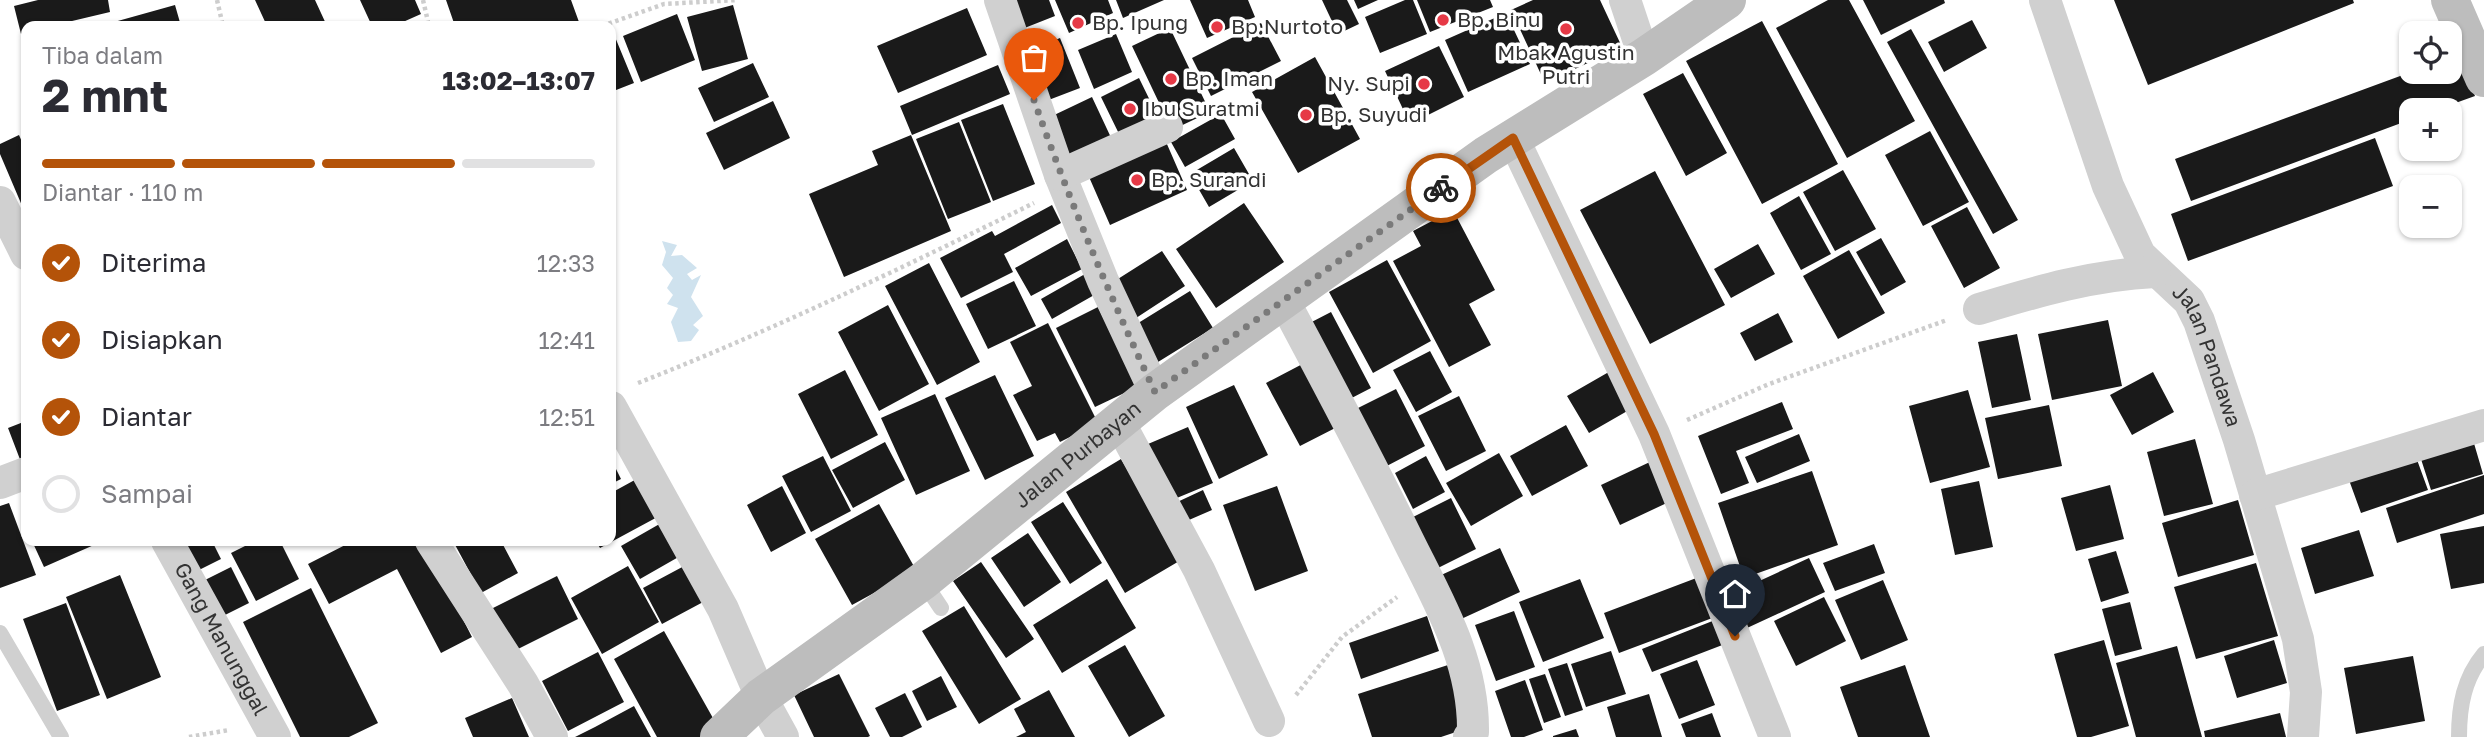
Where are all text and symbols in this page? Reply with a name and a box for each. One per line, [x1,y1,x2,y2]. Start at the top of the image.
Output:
place label: Bp. Binu [1457,6,1540,32]
place label: Bp. Ipung [1092,9,1188,35]
marker: Bp. Binu [1435,12,1451,28]
place label: Bp.Nurtoto [1231,13,1343,39]
marker: Bp. Ipung [1070,15,1086,31]
marker: Bp.Nurtoto [1209,19,1225,35]
marker: Mbak Agustin Putri [1558,21,1574,37]
map controls [2399,21,2462,238]
button: locate [2399,21,2462,84]
pin [1004,28,1064,100]
icon: bag [1015,39,1053,77]
place label: Mbak Agustin Putri [1497,39,1635,89]
text: Tiba dalam [42,41,163,69]
text: 13:02–13:07 [442,65,595,96]
place label: Bp. Iman [1185,65,1273,91]
text: 2 mnt [42,67,168,122]
place label: Ny. Supi [1327,70,1410,96]
marker: Bp. Iman [1163,71,1179,87]
marker: Ny. Supi [1416,76,1432,92]
place label: Ibu Suratmi [1144,95,1260,121]
button: + [2399,98,2462,161]
marker: Ibu Suratmi [1122,101,1138,117]
place label: Bp. Suyudi [1320,101,1427,127]
marker: Bp. Suyudi [1298,107,1314,123]
courier [1406,153,1476,223]
place label: Bp. Surandi [1151,166,1267,192]
icon: bike [1422,169,1460,207]
marker: Bp. Surandi [1129,172,1145,188]
button: − [2399,175,2462,238]
text: Diantar · 110 m [42,178,203,206]
icon: check [42,244,80,282]
text: Diterima [101,247,206,278]
text: 12:33 [537,249,595,277]
street label: Jalan Pandawa [2167,278,2248,430]
icon: check [42,321,80,359]
text: Disiapkan [101,324,223,355]
text: 12:41 [538,326,595,354]
street label: Jalan Purbayan [1009,395,1146,513]
icon: check [42,398,80,436]
text: Diantar [101,401,192,432]
text: 12:51 [539,403,595,431]
text: Sampai [101,478,193,509]
street label: Gang Manunggal [169,558,275,720]
pin [1705,564,1765,636]
icon: home [1716,575,1754,613]

